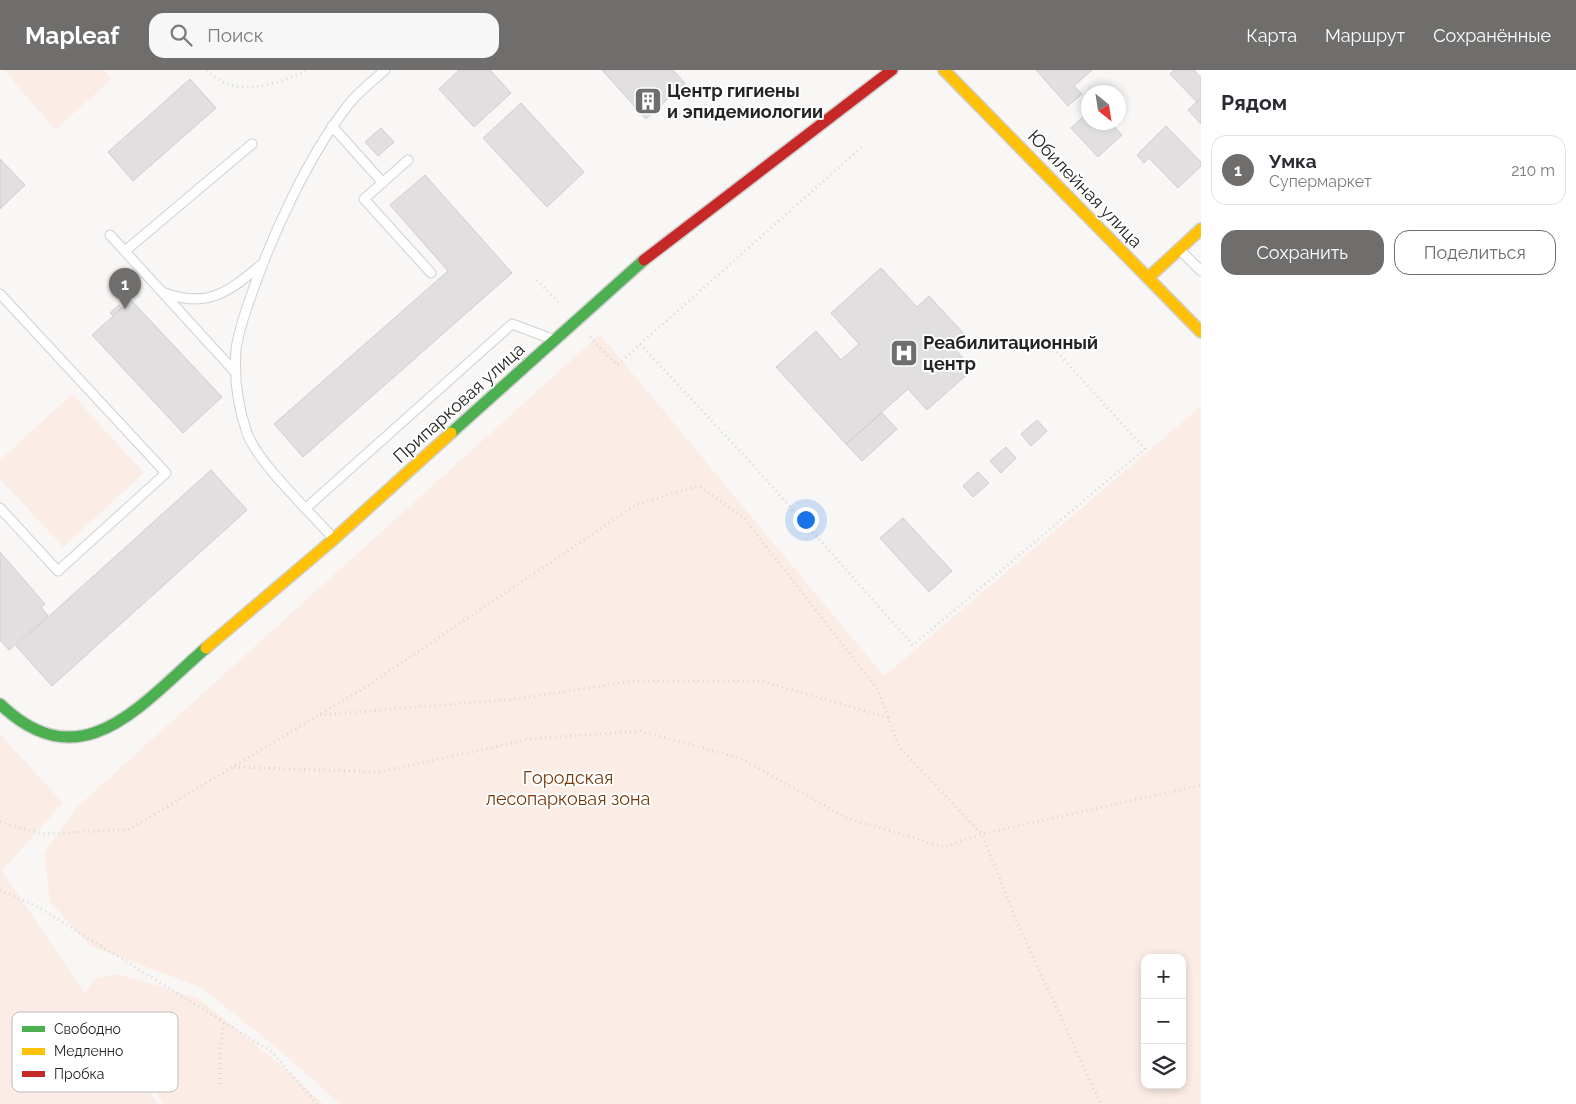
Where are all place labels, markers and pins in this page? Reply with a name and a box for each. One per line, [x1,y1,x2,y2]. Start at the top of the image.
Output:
place label: Центр гигиены и эпидемиологии [667,80,823,122]
building icon: Центр гигиены и эпидемиологии [633,86,663,116]
pin: 1 [109,268,141,309]
place label: Реабилитационный центр [923,332,1098,374]
hospital icon: Реабилитационный центр [889,338,919,368]

